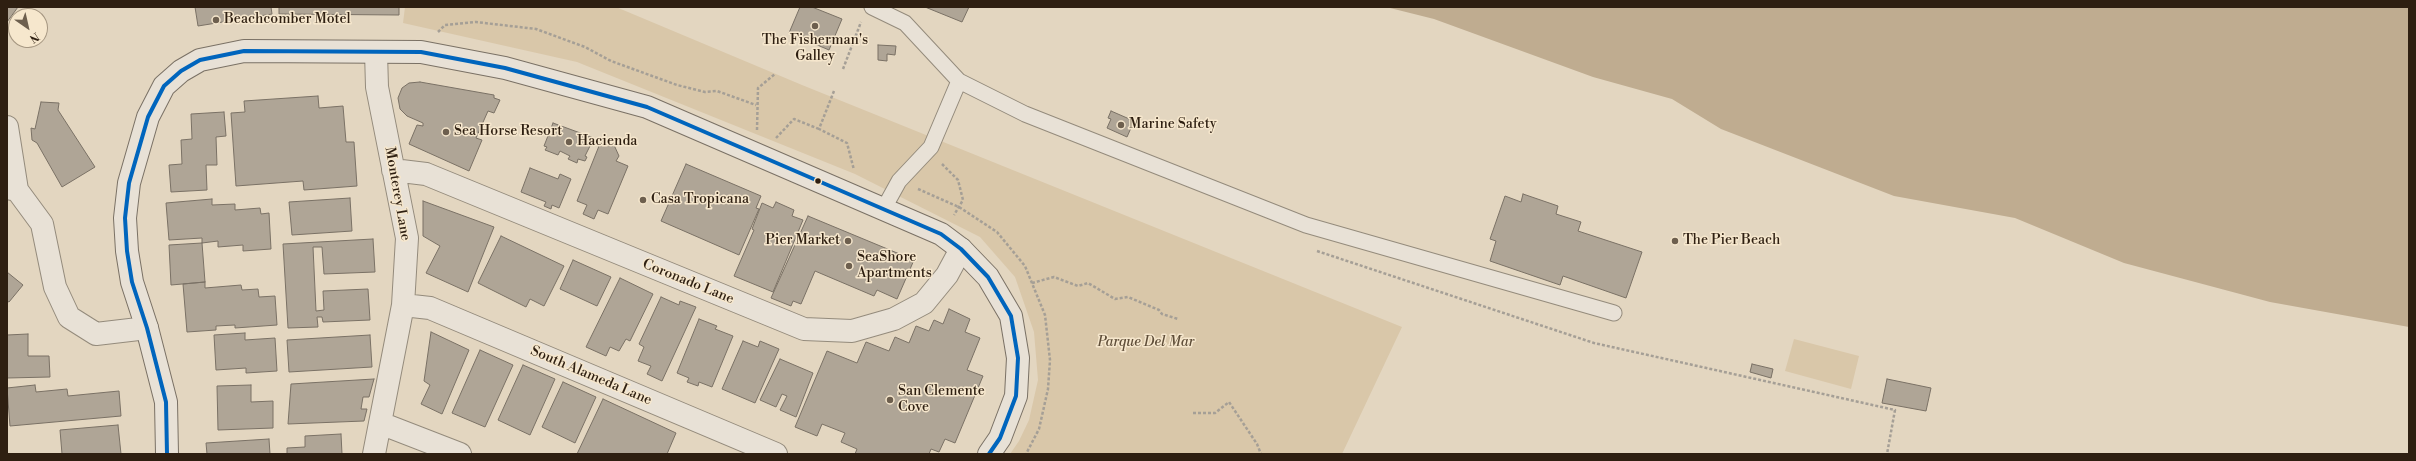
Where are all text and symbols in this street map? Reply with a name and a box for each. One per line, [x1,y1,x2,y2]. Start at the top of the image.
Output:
north arrow [8,8,48,48]
place label: Beachcomber Motel [224,12,351,28]
marker: Beachcomber Motel [211,15,221,25]
marker: The Fisherman's Galley [810,21,820,31]
text: N [27,29,42,45]
place label: The Fisherman's Galley [762,33,868,66]
place label: Marine Safety [1129,117,1216,133]
marker: Marine Safety [1116,120,1126,130]
place label: Sea Horse Resort [454,124,562,140]
marker: Sea Horse Resort [441,127,451,137]
place label: Hacienda [577,134,637,150]
marker: Hacienda [564,137,574,147]
street label: Monterey Lane [380,146,414,242]
unlabelled marker [813,176,823,186]
place label: Casa Tropicana [651,192,749,208]
marker: Casa Tropicana [638,195,648,205]
place label: Pier Market [765,233,840,249]
place label: The Pier Beach [1683,233,1780,249]
marker: Pier Market [843,236,853,246]
marker: The Pier Beach [1670,236,1680,246]
place label: SeaShore Apartments [857,250,932,282]
street label: Coronado Lane [640,256,736,308]
marker: SeaShore Apartments [844,261,854,271]
park label: Parque Del Mar [1098,335,1194,351]
street label: South Alameda Lane [528,343,654,409]
place label: San Clemente Cove [898,384,985,416]
marker: San Clemente Cove [885,395,895,405]

